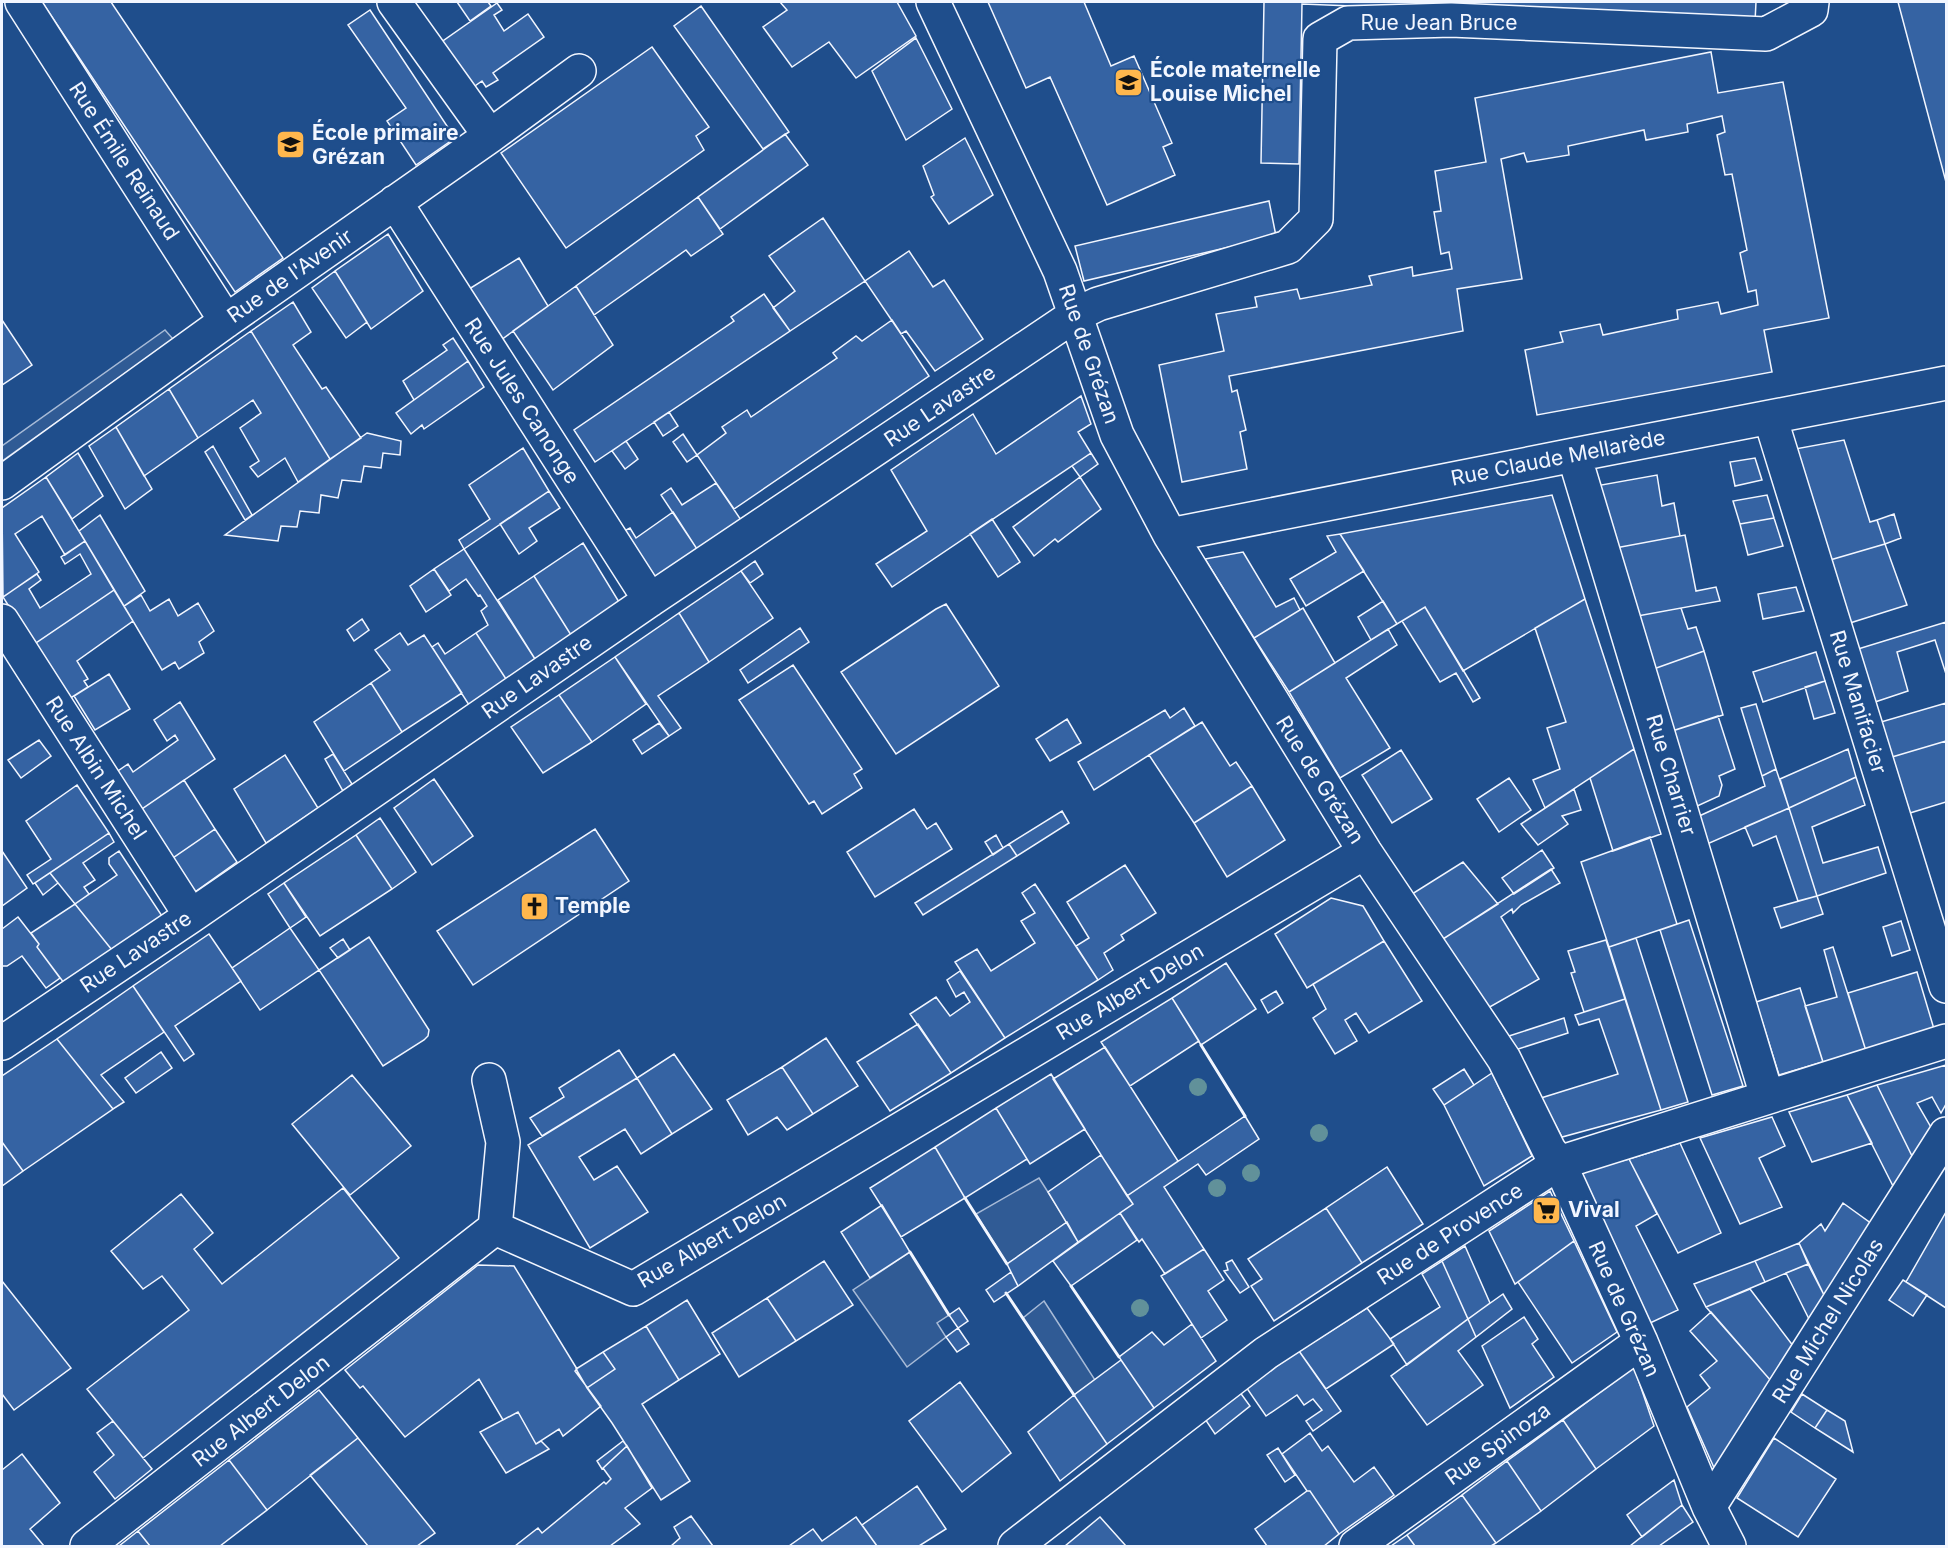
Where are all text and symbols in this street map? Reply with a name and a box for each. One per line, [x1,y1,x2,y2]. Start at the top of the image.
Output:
street label: Rue Jean Bruce [1361,10,1517,35]
place label: École maternelle Louise Michel [1150,56,1321,106]
school or university icon: École maternelle Louise Michel [1113,66,1145,98]
street label: Rue Émile Reinaud [64,76,186,244]
place label: École primaire Grézan [312,119,458,169]
school or university icon: École primaire Grézan [275,129,307,161]
street label: Rue de l'Avenir [222,223,357,328]
street label: Rue de Grézan [1054,281,1125,427]
street label: Rue Jules Canonge [460,313,585,488]
street label: Rue Lavastre [879,359,1000,452]
street label: Rue Claude Mellarède [1449,424,1667,491]
street label: Rue Manifacier [1825,627,1892,777]
street label: Rue Lavastre [477,629,597,724]
street label: Rue Albin Michel [41,691,152,844]
street label: Rue de Grézan [1271,711,1370,848]
street label: Rue Charrier [1641,711,1702,839]
church icon: Temple [518,890,550,922]
place label: Temple [555,893,631,918]
street label: Rue Lavastre [75,905,196,998]
street label: Rue Albert Delon [1052,938,1208,1045]
street label: Rue de Provence [1372,1177,1527,1290]
street label: Rue Albert Delon [633,1188,790,1293]
supermarket icon: Vival [1531,1194,1563,1226]
place label: Vival [1568,1197,1620,1222]
street label: Rue Michel Nicolas [1767,1234,1888,1408]
street label: Rue de Grézan [1583,1237,1666,1381]
street label: Rue Albert Delon [187,1349,334,1472]
street label: Rue Spinoza [1440,1397,1555,1490]

